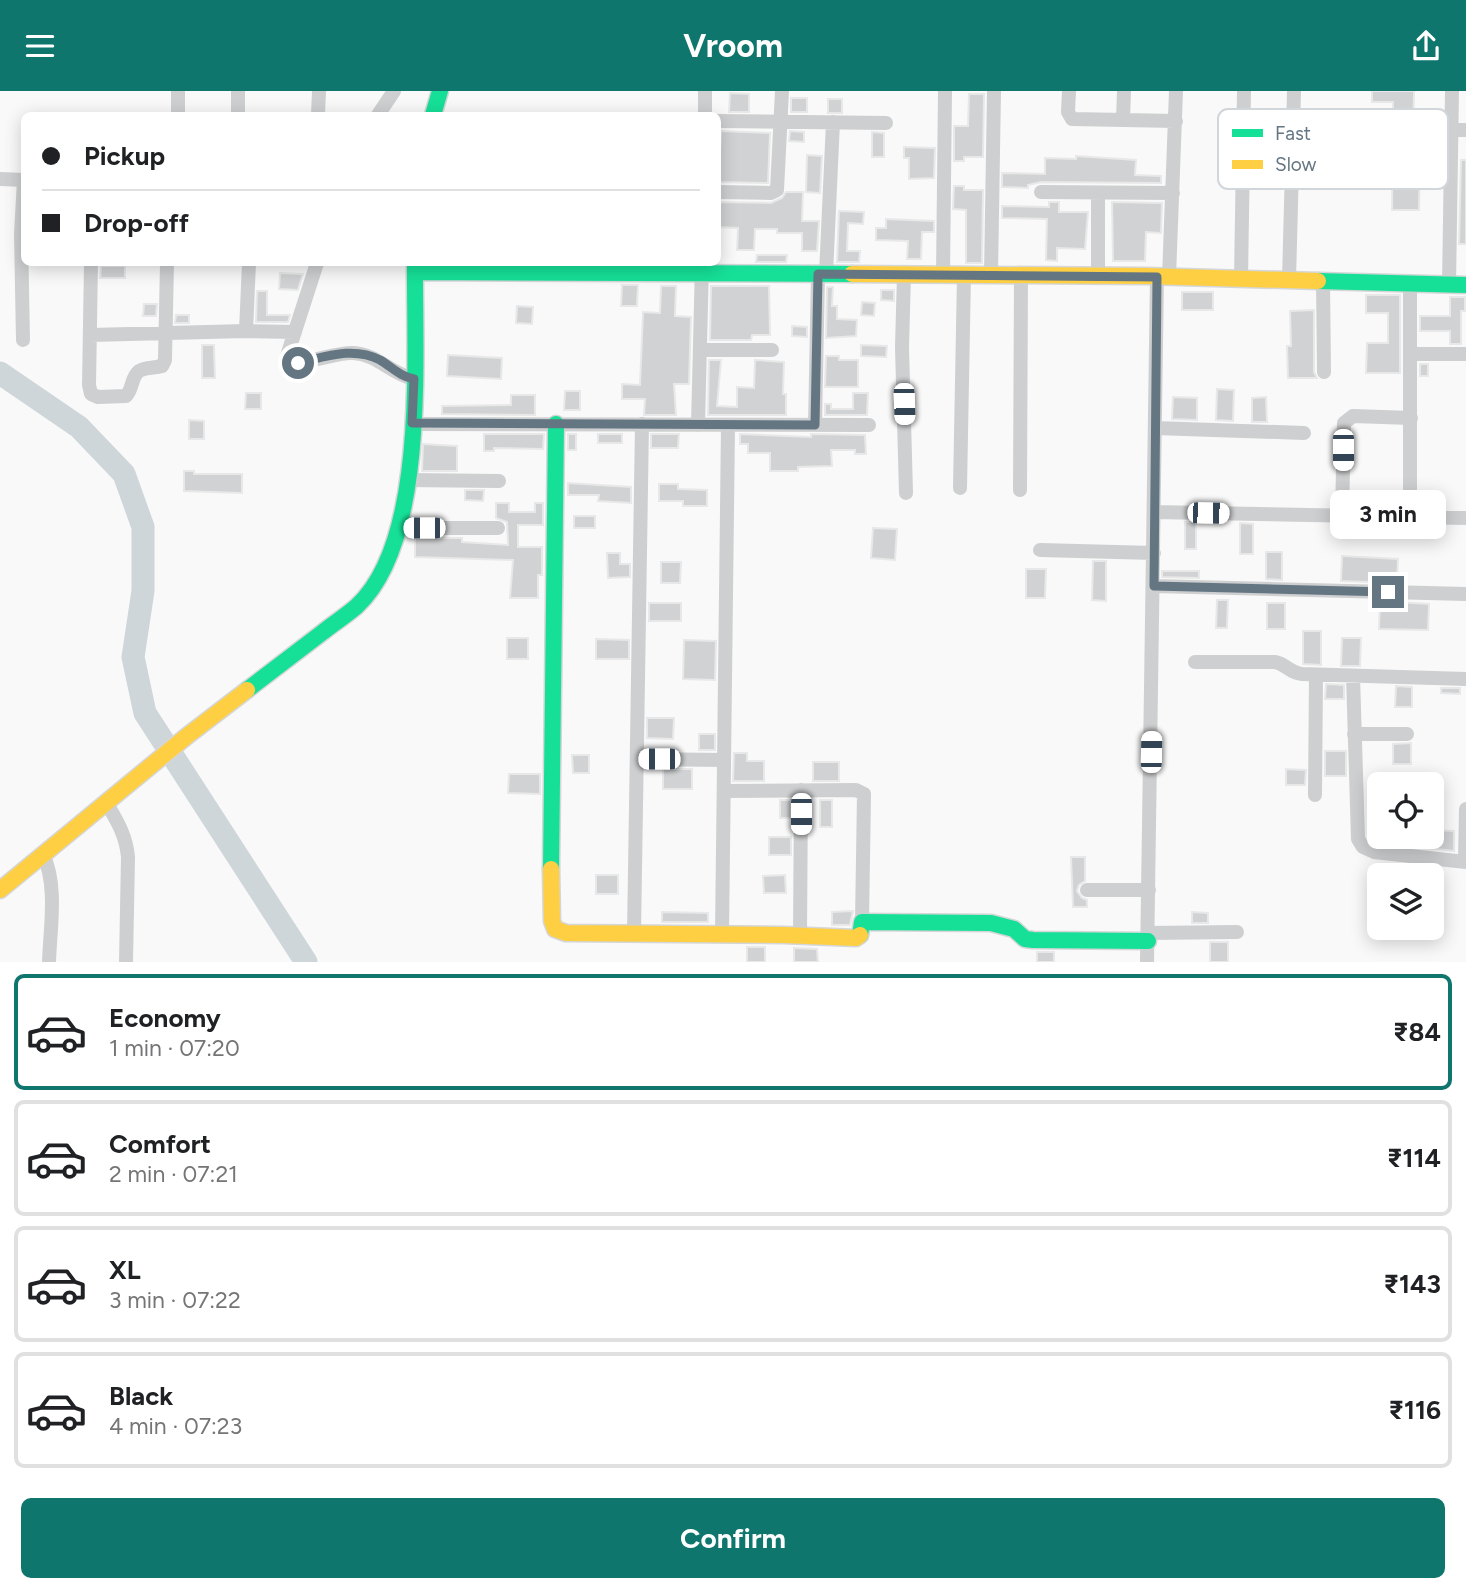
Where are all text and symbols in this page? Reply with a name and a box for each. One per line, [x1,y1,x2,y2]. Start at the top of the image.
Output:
icon: menu [21,27,59,65]
text: Vroom [683,27,783,65]
icon: share [1407,27,1445,65]
legend [1218,109,1448,189]
text: Fast [1275,122,1311,145]
text: Pickup [84,140,165,172]
text: Slow [1275,153,1317,176]
text: Drop-off [84,207,189,239]
route start [282,347,314,379]
car [893,383,916,425]
car [1333,429,1354,471]
callout: 3 min [1330,491,1446,539]
text: 3 min [1359,500,1417,528]
car [1187,502,1230,524]
car [404,518,446,539]
route end [1372,576,1404,608]
car [1141,731,1162,773]
car [639,749,681,770]
map controls [1367,772,1444,940]
button: locate [1367,772,1444,849]
car [791,793,812,835]
button: layers [1367,863,1444,940]
icon: car [25,1001,88,1064]
text: Economy [109,1002,221,1034]
text: ₹84 [1393,1016,1441,1048]
text: 1 min · 07:20 [109,1034,240,1062]
icon: car [25,1127,88,1190]
text: Comfort [109,1128,211,1160]
text: ₹114 [1387,1142,1441,1174]
text: 2 min · 07:21 [109,1160,238,1188]
icon: car [25,1253,88,1316]
text: XL [109,1254,141,1286]
text: ₹143 [1384,1268,1441,1300]
text: 3 min · 07:22 [109,1286,241,1314]
icon: car [25,1379,88,1442]
text: Black [109,1380,173,1412]
text: ₹116 [1388,1394,1441,1426]
text: 4 min · 07:23 [109,1412,242,1440]
button: Confirm [21,1498,1445,1578]

